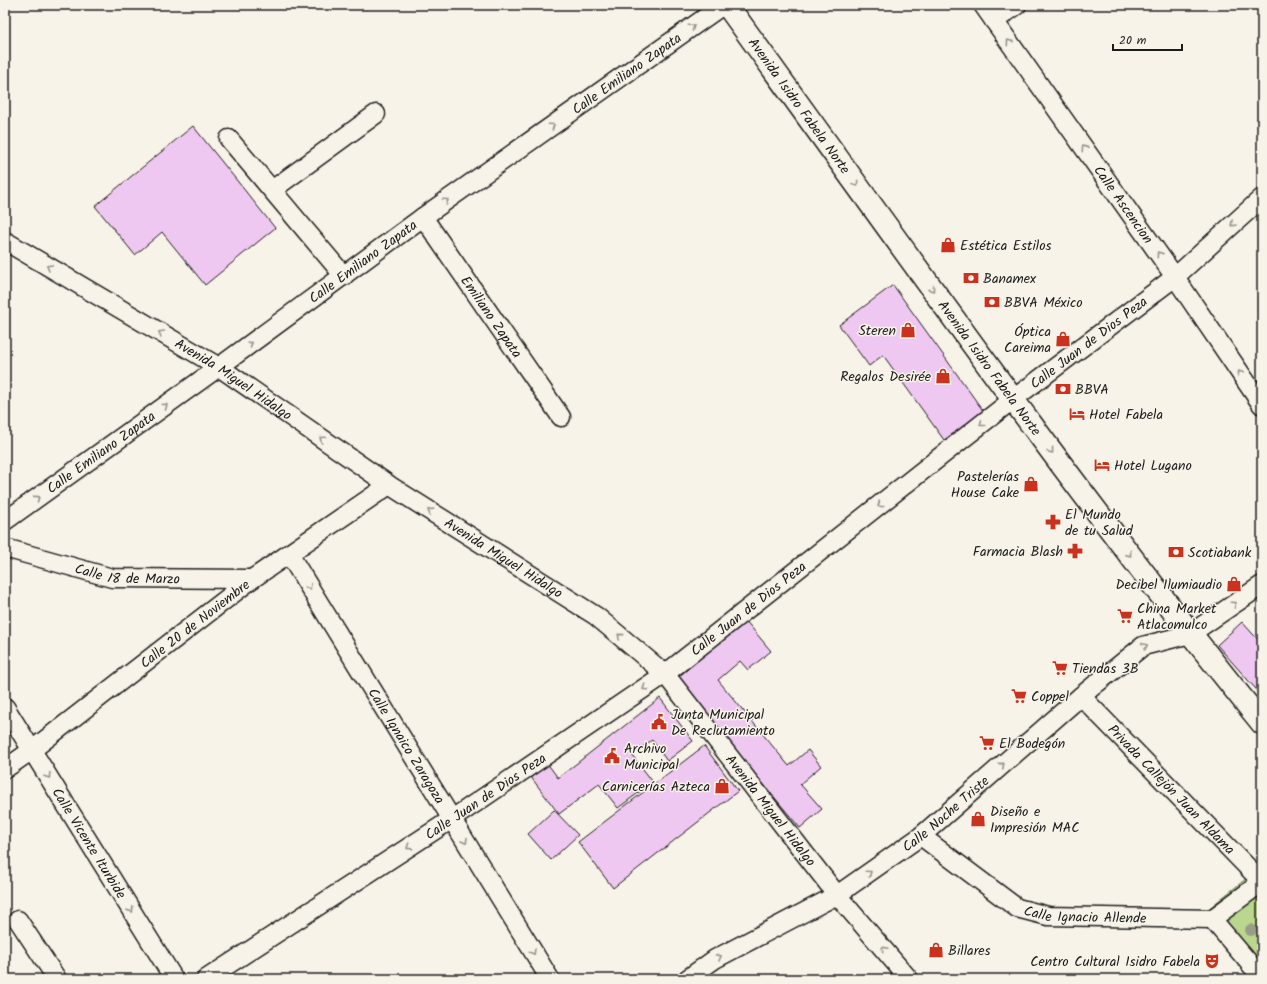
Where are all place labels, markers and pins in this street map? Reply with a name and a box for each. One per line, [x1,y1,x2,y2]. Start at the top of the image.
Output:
place label: Estética Estilos [960,235,1052,257]
shop icon: Estética Estilos [939,236,957,254]
place label: Banamex [983,268,1037,290]
bank icon: Banamex [962,269,980,287]
place label: BBVA México [1004,292,1082,314]
bank icon: BBVA México [983,293,1001,311]
place label: Steren [858,320,896,342]
shop icon: Steren [899,321,917,339]
place label: Óptica Careima [1004,321,1051,359]
shop icon: Óptica Careima [1054,330,1072,348]
place label: Regalos Desirée [840,366,932,388]
shop icon: Regalos Desirée [934,367,952,385]
place label: BBVA [1075,379,1109,401]
bank icon: BBVA [1054,380,1072,398]
place label: Hotel Fabela [1089,404,1163,426]
hotel icon: Hotel Fabela [1068,405,1086,423]
place label: Hotel Lugano [1114,455,1192,477]
hotel icon: Hotel Lugano [1093,456,1111,474]
place label: Pastelerías House Cake [951,466,1020,504]
shop icon: Pastelerías House Cake [1022,475,1040,493]
place label: El Mundo de tu Salud [1065,504,1134,542]
pharmacy icon: El Mundo de tu Salud [1044,513,1062,531]
place label: Farmacia Blash [973,541,1063,563]
pharmacy icon: Farmacia Blash [1066,542,1084,560]
place label: Scotiabank [1188,542,1252,564]
bank icon: Scotiabank [1167,543,1185,561]
place label: Decibel Ilumiaudio [1115,574,1222,596]
shop icon: Decibel Ilumiaudio [1225,575,1243,593]
place label: China Market Atlacomulco [1137,598,1217,636]
supermarket icon: China Market Atlacomulco [1116,607,1134,625]
place label: Tiendas 3B [1072,658,1139,680]
supermarket icon: Tiendas 3B [1051,659,1069,677]
place label: Coppel [1031,686,1069,708]
supermarket icon: Coppel [1010,687,1028,705]
place label: Junta Municipal De Reclutamiento [671,704,775,742]
public building icon: Junta Municipal De Reclutamiento [650,713,668,731]
place label: El Bodegón [999,733,1065,755]
supermarket icon: El Bodegón [978,734,996,752]
place label: Archivo Municipal [624,738,679,776]
public building icon: Archivo Municipal [603,747,621,765]
place label: Carnicerías Azteca [602,776,710,798]
shop icon: Carnicerías Azteca [713,777,731,795]
place label: Diseño e Impresión MAC [990,801,1080,839]
shop icon: Diseño e Impresión MAC [969,810,987,828]
place label: Billares [948,940,991,962]
shop icon: Billares [927,941,945,959]
place label: Centro Cultural Isidro Fabela [1030,951,1200,973]
theatre icon: Centro Cultural Isidro Fabela [1203,952,1221,970]

